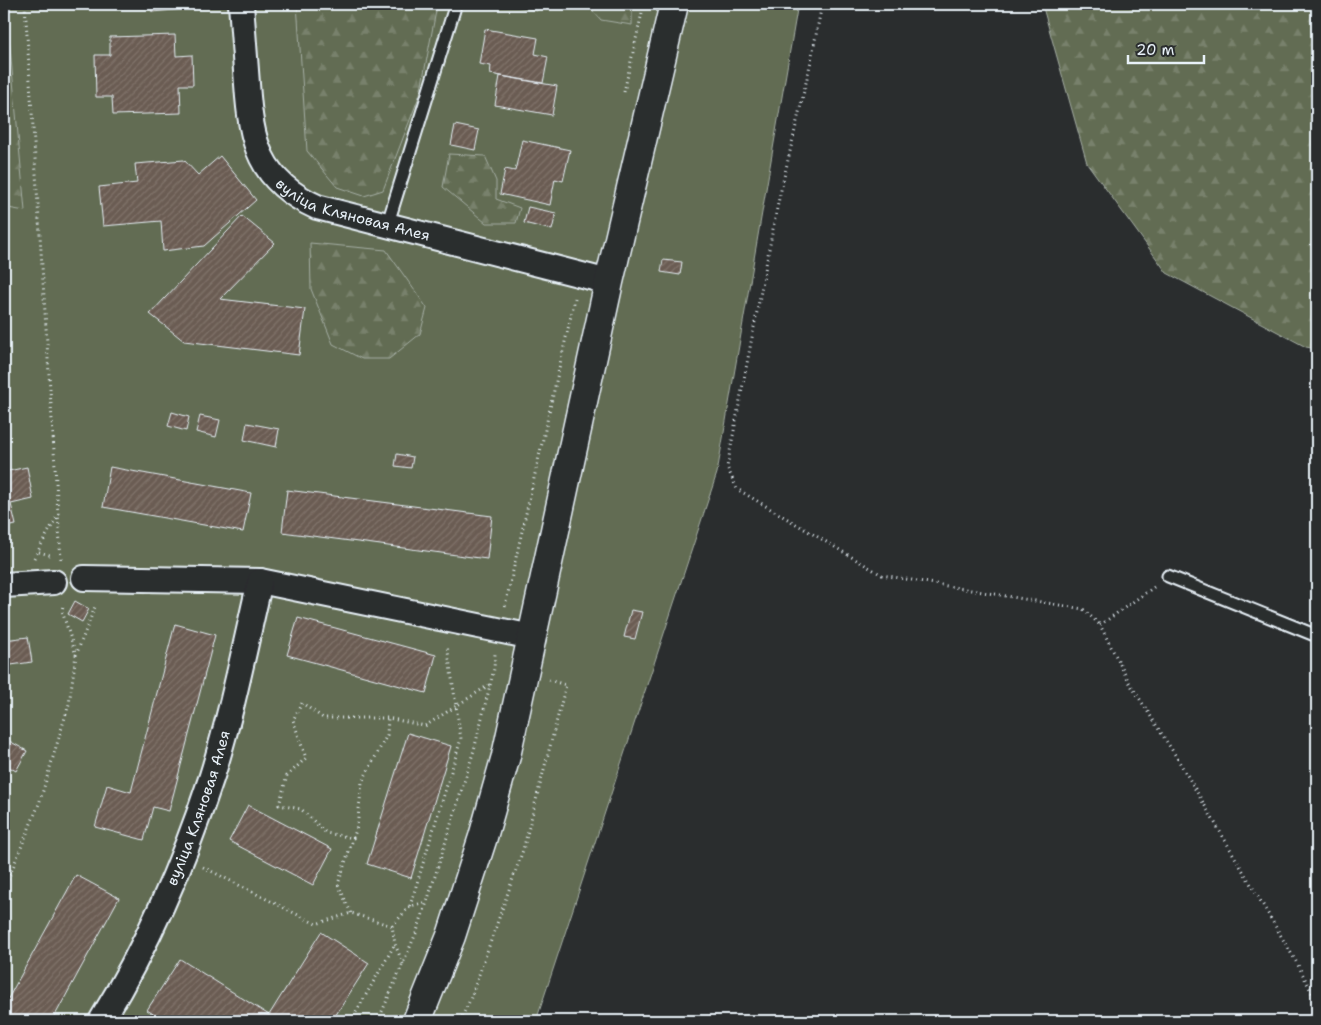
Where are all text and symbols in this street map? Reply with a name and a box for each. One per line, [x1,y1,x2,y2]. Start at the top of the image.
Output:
scale bar [1128,32,1205,64]
text: 20 m [1136,40,1175,60]
street label: вуліца Кляновая Алея [271,174,432,246]
street label: вуліца Кляновая Алея [162,728,235,889]

